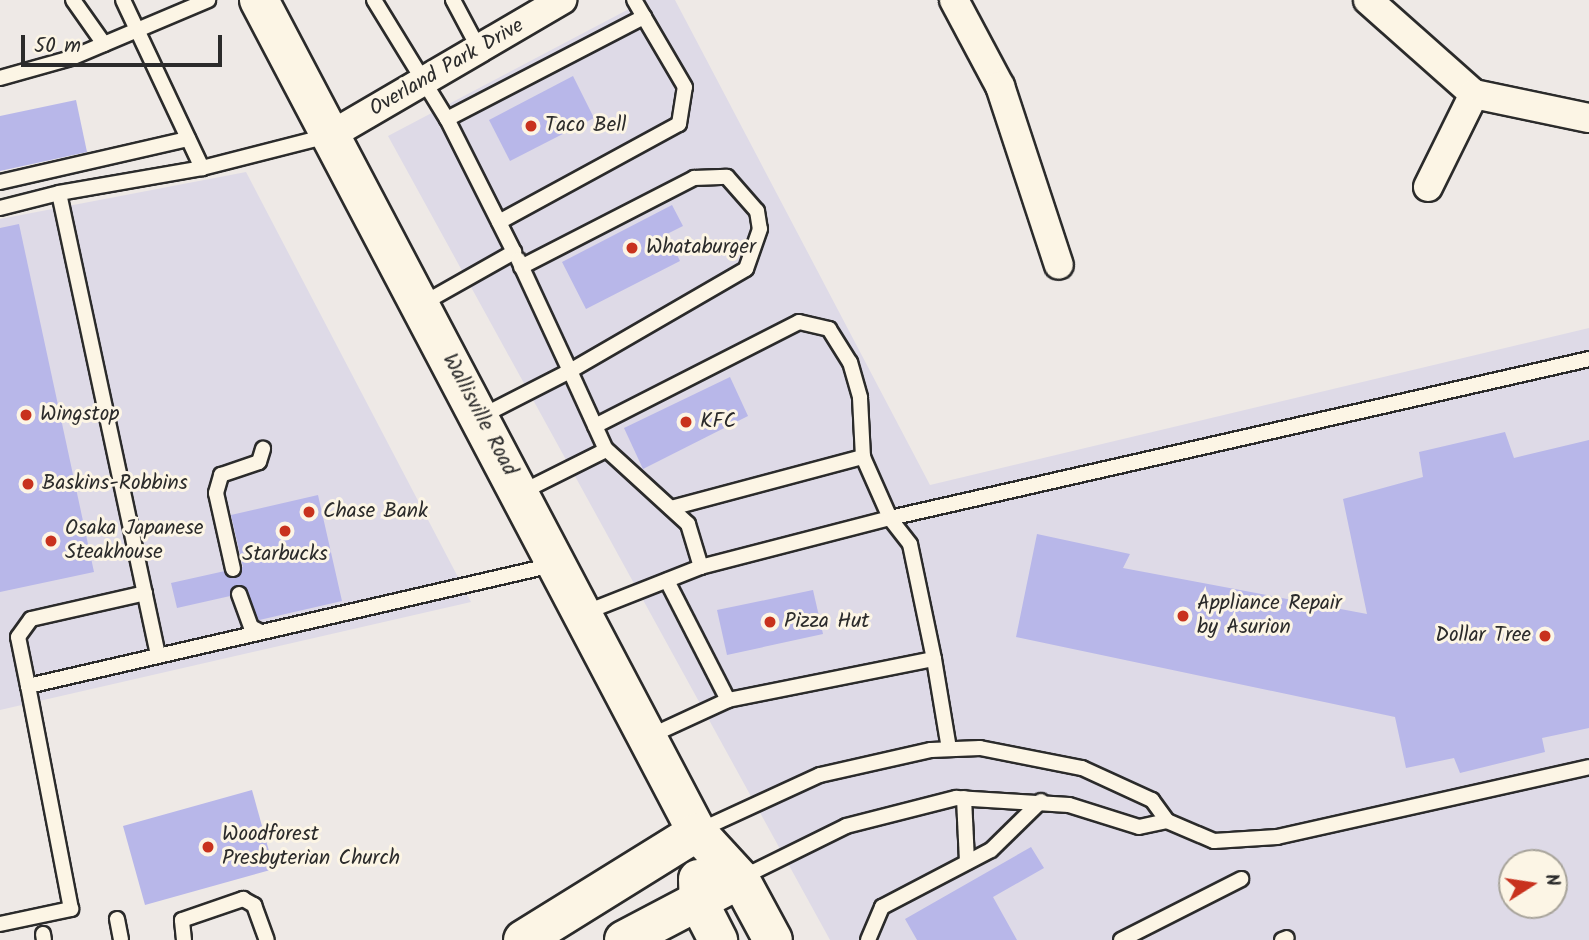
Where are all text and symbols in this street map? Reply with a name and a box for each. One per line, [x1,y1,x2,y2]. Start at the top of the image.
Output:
street label: Overland Park Drive [366,14,528,122]
scale bar [24,21,226,65]
text: 50 m [34,30,81,63]
place label: Taco Bell [545,113,626,139]
marker: Taco Bell [523,118,539,134]
place label: Whataburger [646,235,756,261]
marker: Whataburger [624,240,640,256]
street label: Wallisville Road [436,350,522,480]
place label: Wingstop [40,402,119,428]
marker: Wingstop [18,407,34,423]
place label: KFC [700,409,736,435]
marker: KFC [678,414,694,430]
place label: Baskins-Robbins [42,471,188,497]
marker: Baskins-Robbins [20,476,36,492]
place label: Chase Bank [323,499,428,525]
marker: Chase Bank [301,504,317,520]
place label: Osaka Japanese Steakhouse [65,516,203,566]
marker: Starbucks [277,523,293,539]
marker: Osaka Japanese Steakhouse [43,533,59,549]
place label: Starbucks [242,542,328,568]
place label: Appliance Repair by Asurion [1197,591,1342,641]
marker: Appliance Repair by Asurion [1175,608,1191,624]
place label: Pizza Hut [784,609,869,635]
marker: Pizza Hut [762,614,778,630]
place label: Dollar Tree [1435,623,1531,649]
marker: Dollar Tree [1537,628,1553,644]
place label: Woodforest Presbyterian Church [222,822,400,872]
marker: Woodforest Presbyterian Church [200,839,216,855]
north arrow [1498,849,1568,919]
text: N [1536,871,1568,889]

